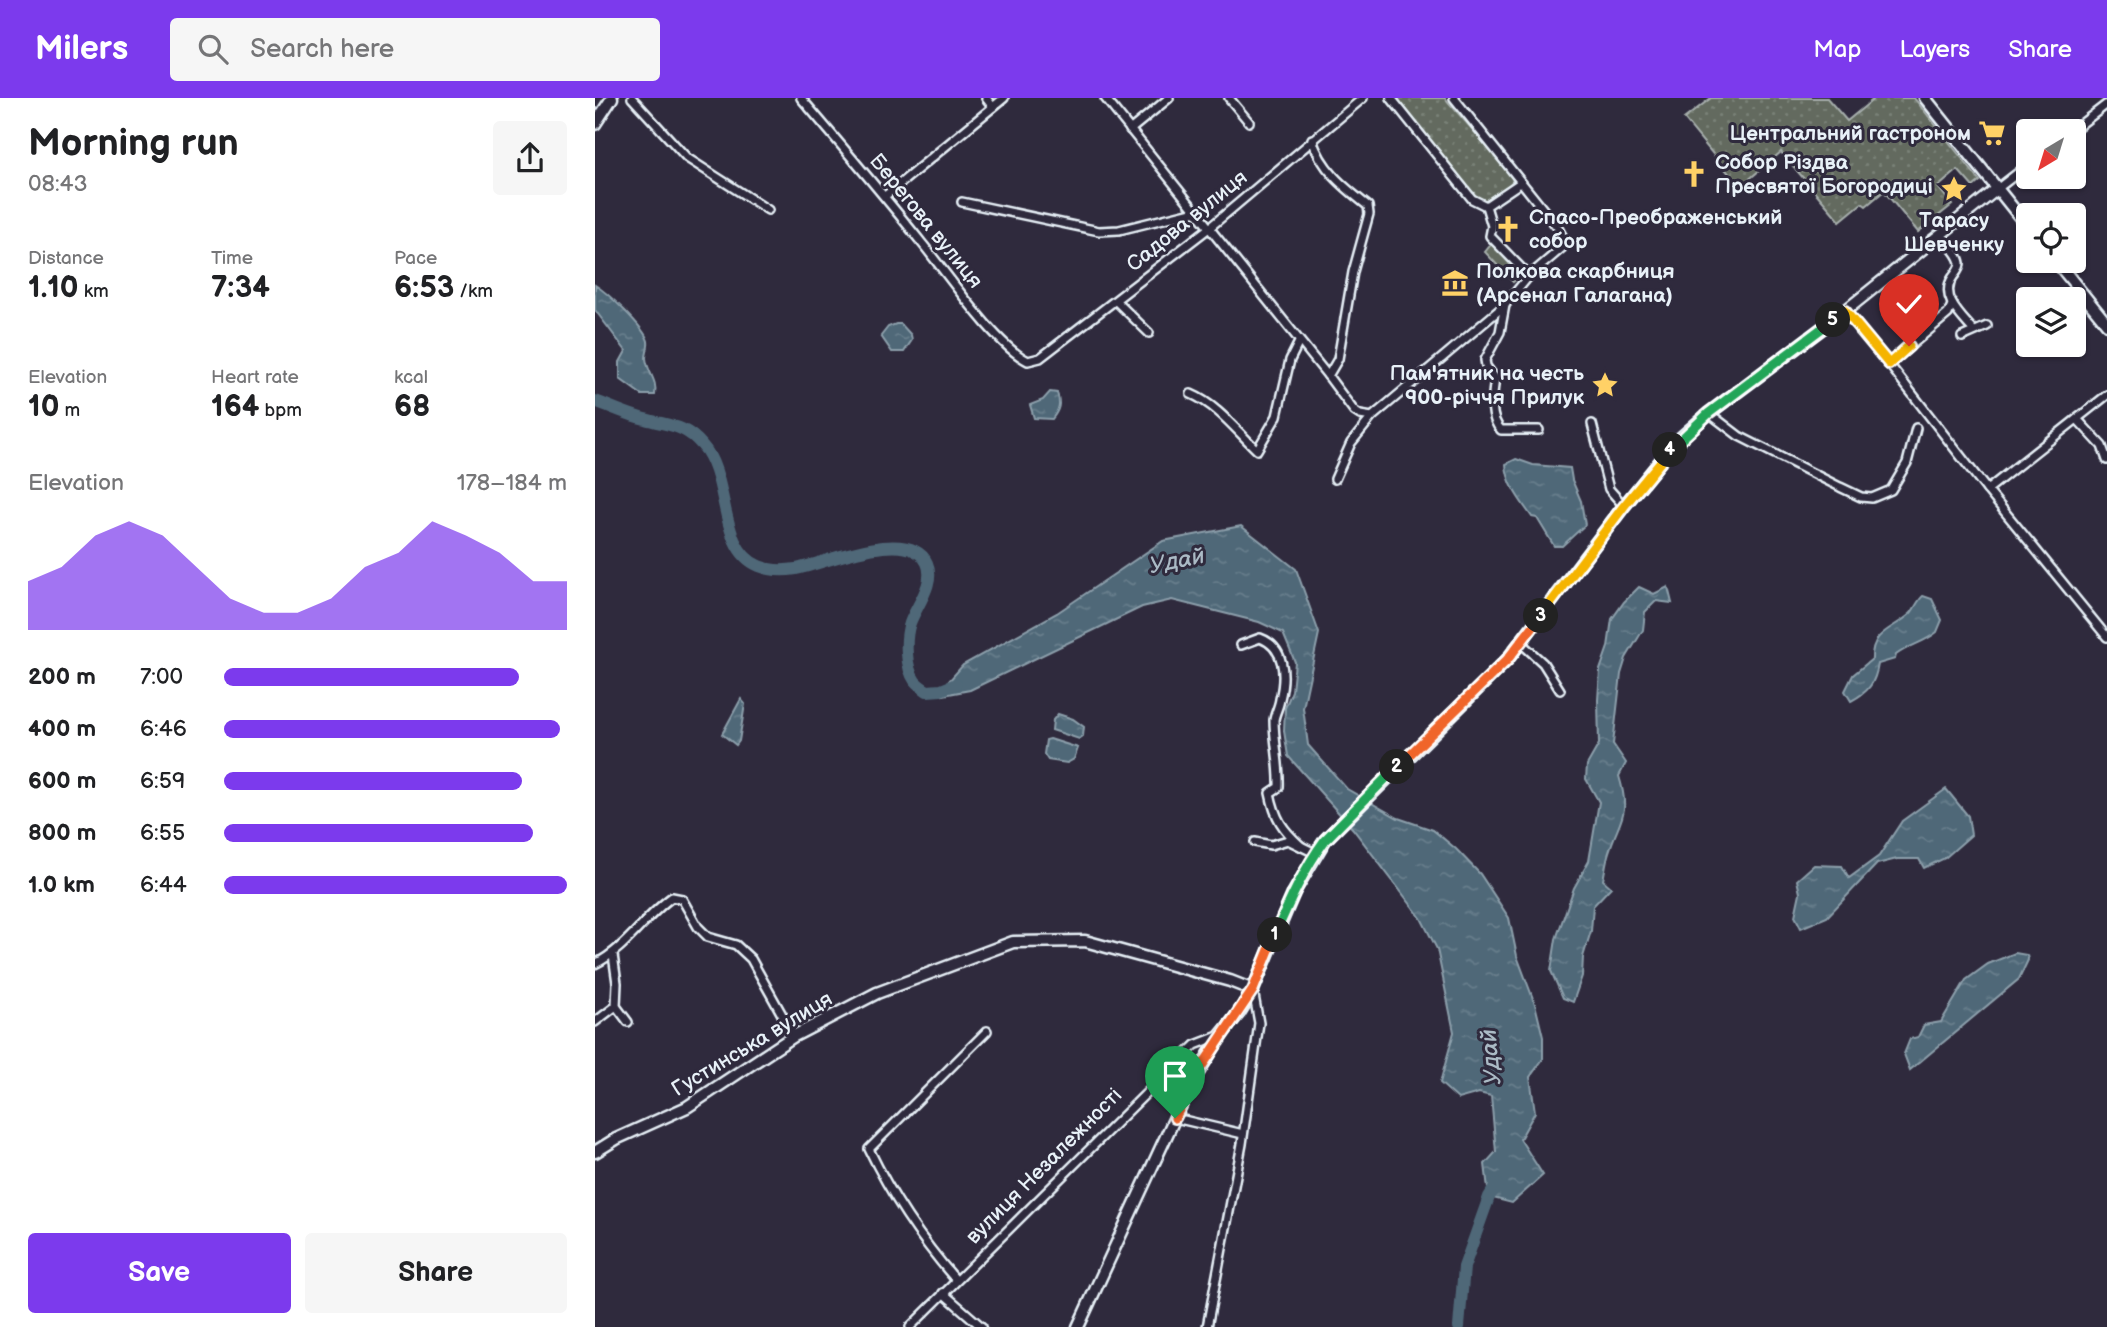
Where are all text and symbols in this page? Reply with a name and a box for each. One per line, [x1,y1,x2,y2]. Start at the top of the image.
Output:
search box [170,18,660,81]
text: Milers [35,29,128,69]
icon: search [194,30,232,68]
text: Search here [250,34,394,65]
text: Map [1813,35,1861,64]
text: Layers [1899,35,1970,64]
text: Share [2008,35,2072,64]
supermarket icon: Центральний гастроном [1977,118,2007,148]
north arrow [2016,119,2086,189]
map controls [2016,119,2086,357]
text: Morning run [28,121,239,166]
button: share [493,121,567,195]
place label: Центральний гастроном [1730,121,1971,146]
street label: Берегова вулиця [864,149,988,293]
place label: Собор Різдва Пресвятої Богородиці [1715,150,1933,199]
church icon: Собор Різдва Пресвятої Богородиці [1679,159,1709,189]
street label: Садова вулиця [1122,165,1252,277]
text: 08:43 [28,170,88,198]
place icon: Тарасу Шевченку [1939,174,1969,204]
button: locate [2016,203,2086,273]
place label: Спасо-Преображенський собор [1529,205,1782,254]
place label: Тарасу Шевченку [1904,208,2004,257]
church icon: Спасо-Преображенський собор [1493,214,1523,244]
text: Distance [28,247,104,270]
text: Time [211,247,253,270]
text: Pace [394,247,437,270]
place label: Полкова скарбниця (Арсенал Галагана) [1476,259,1675,308]
museum icon: Полкова скарбниця (Арсенал Галагана) [1440,268,1470,298]
text: 1.10 [28,270,79,306]
text: 7:34 [211,270,270,306]
text: 6:53 [394,270,454,306]
pin [1879,274,1939,346]
text: km [79,280,109,303]
text: /km [454,280,493,303]
icon: check [1890,285,1928,323]
button: layers [2016,287,2086,357]
pin: 5 [1815,302,1851,338]
text: 5 [1827,308,1838,331]
place label: Пам'ятник на честь 900-річчя Прилук [1390,361,1585,410]
text: Elevation [28,366,107,389]
text: Heart rate [211,366,299,389]
text: kcal [394,366,428,389]
place icon: Пам'ятник на честь 900-річчя Прилук [1590,370,1620,400]
text: 10 [28,389,59,425]
text: 164 [211,389,259,425]
text: 68 [394,389,430,425]
text: m [59,399,80,422]
text: bpm [259,399,302,422]
pin: 4 [1653,432,1687,468]
text: 4 [1664,438,1675,461]
text: Elevation [28,469,124,497]
text: 178–184 m [457,469,567,497]
water label: Удай [1147,542,1207,580]
pin: 3 [1523,598,1559,634]
text: 3 [1535,604,1546,627]
text: 200 m [28,663,96,691]
text: 7:00 [140,663,183,691]
text: 400 m [28,715,96,743]
text: 6:46 [140,715,187,743]
pin: 2 [1379,750,1415,784]
text: 2 [1391,755,1402,778]
text: 600 m [28,767,96,795]
text: 6:59 [140,767,185,795]
text: 800 m [28,819,96,847]
text: 6:55 [140,819,185,847]
text: 1.0 km [28,871,95,899]
text: 6:44 [140,871,187,899]
pin: 1 [1257,918,1293,952]
text: 1 [1271,923,1279,946]
street label: Густинська вулиця [667,986,837,1102]
water label: Удай [1475,1028,1507,1086]
pin [1145,1046,1205,1118]
icon: arrive [1156,1057,1194,1095]
street label: вулиця Незалежності [961,1083,1127,1249]
button: Save [28,1233,291,1313]
button: Share [305,1233,567,1313]

